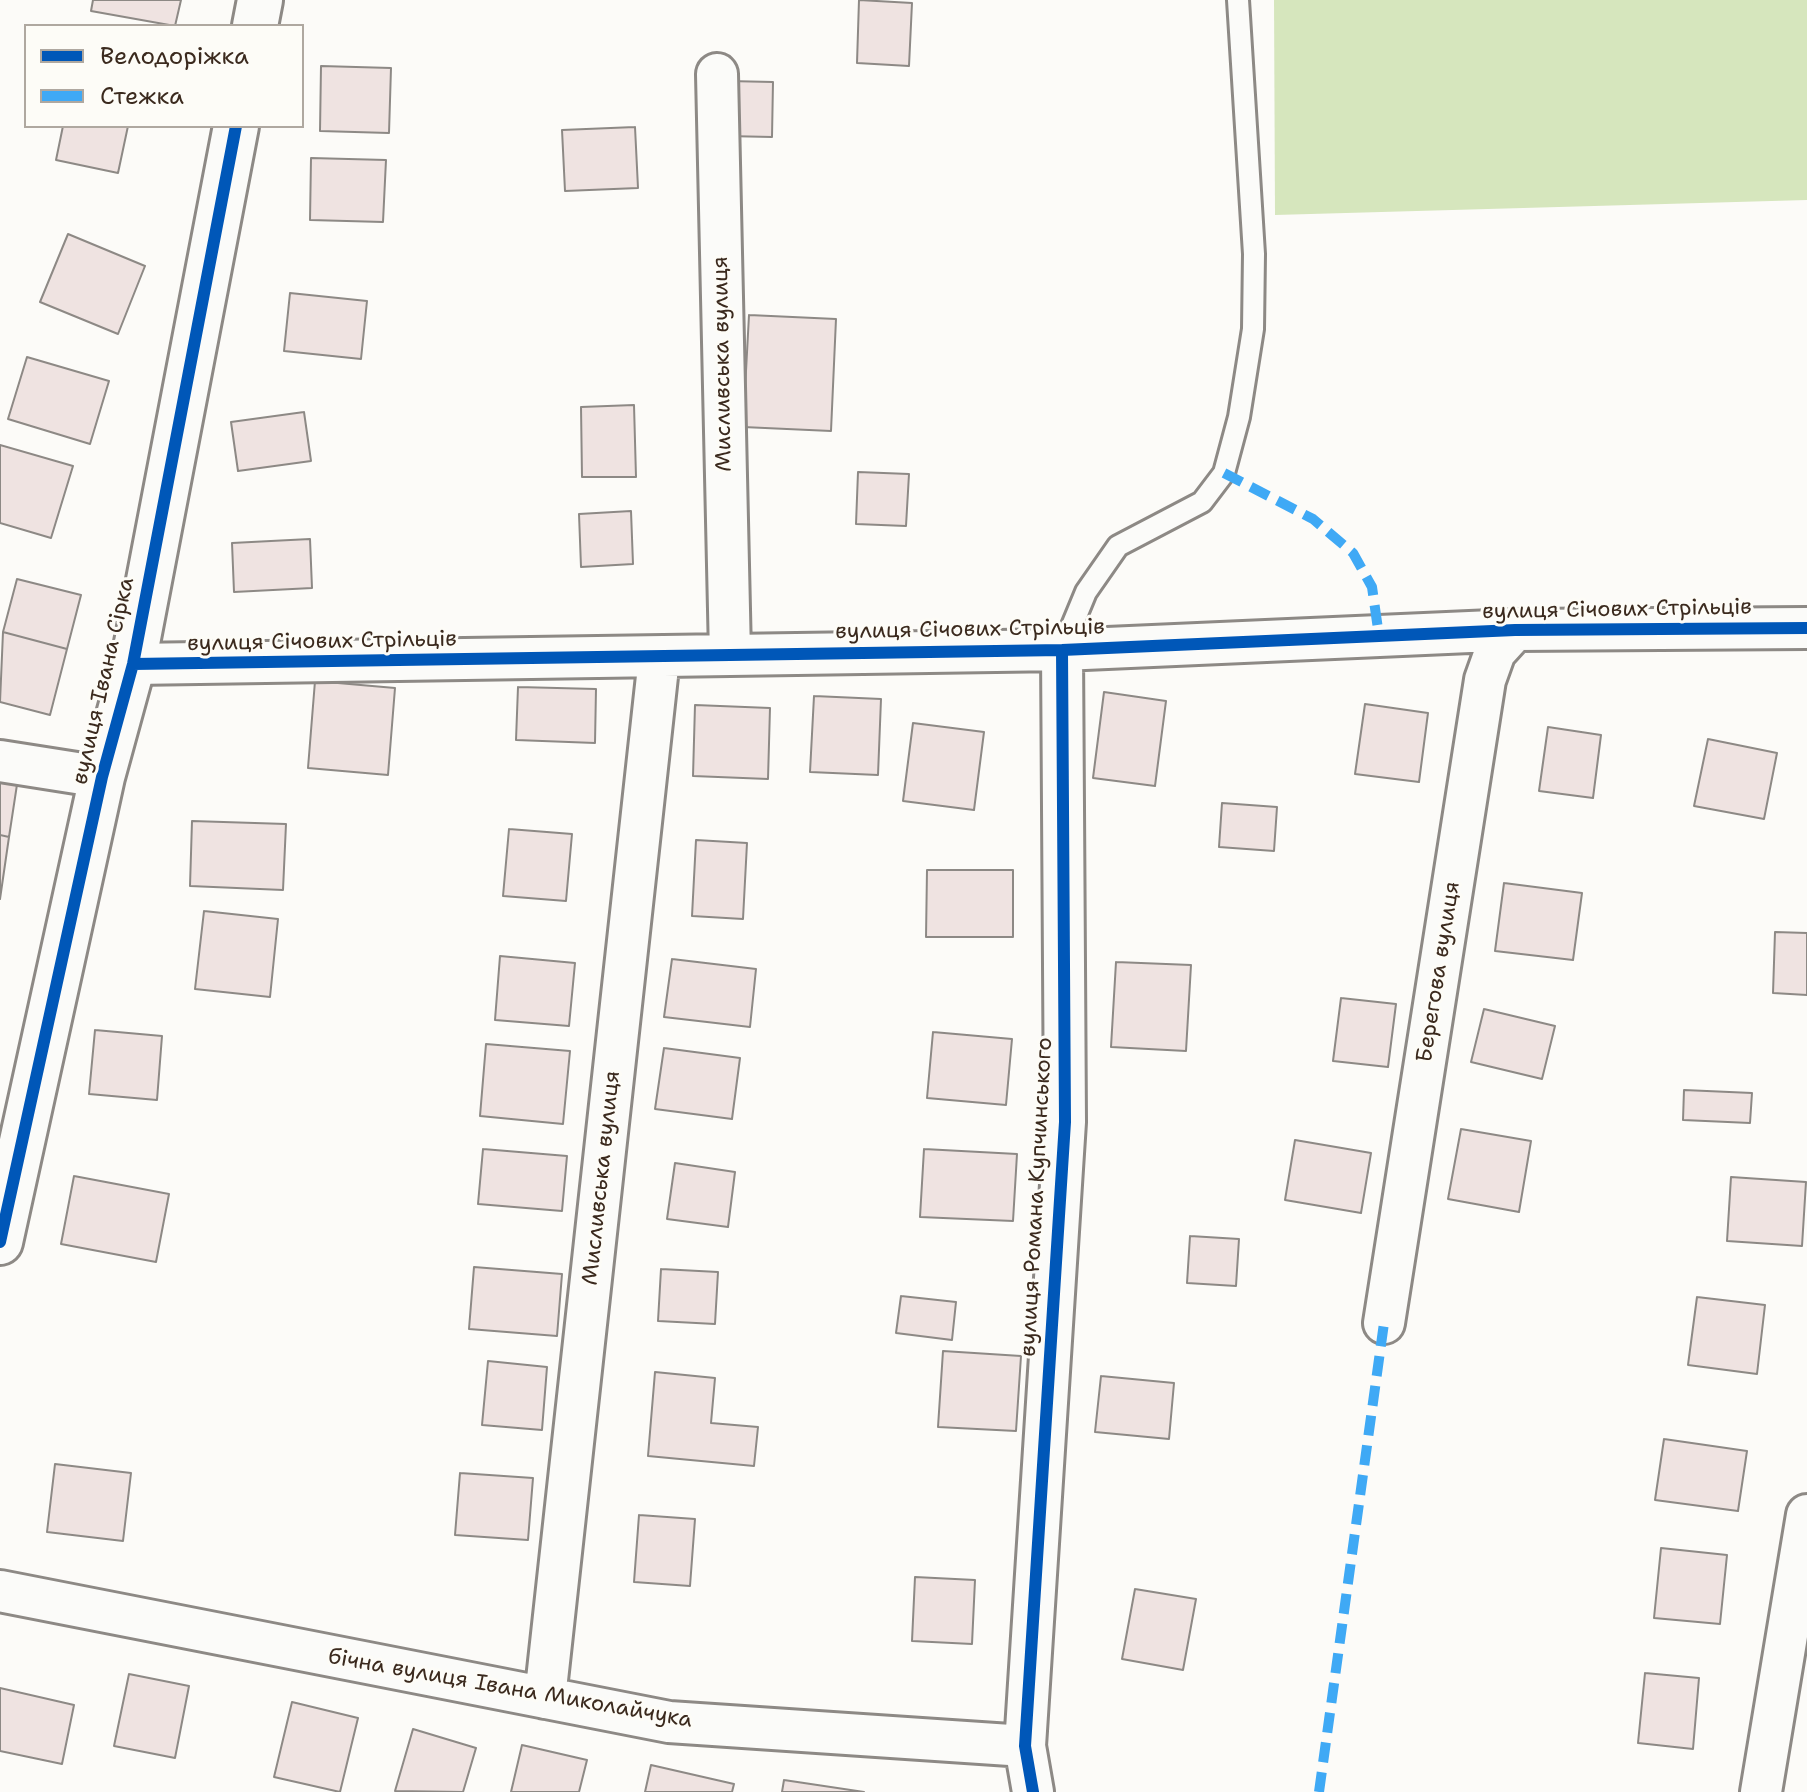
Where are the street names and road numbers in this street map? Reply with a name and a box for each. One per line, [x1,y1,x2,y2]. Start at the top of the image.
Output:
street label: Мисливська вулиця [708,256,738,472]
street label: вулиця Івана Сірка [67,575,141,787]
street label: вулиця Січових Стрільців [1482,594,1752,626]
street label: вулиця Січових Стрільців [835,614,1105,646]
street label: вулиця Січових Стрільців [187,626,457,658]
street label: Берегова вулиця [1412,880,1466,1064]
street label: вулиця Романа Купчинського [1015,1037,1059,1357]
street label: Мисливська вулиця [578,1069,626,1287]
street label: бічна вулиця Івана Миколайчука [326,1644,694,1734]

